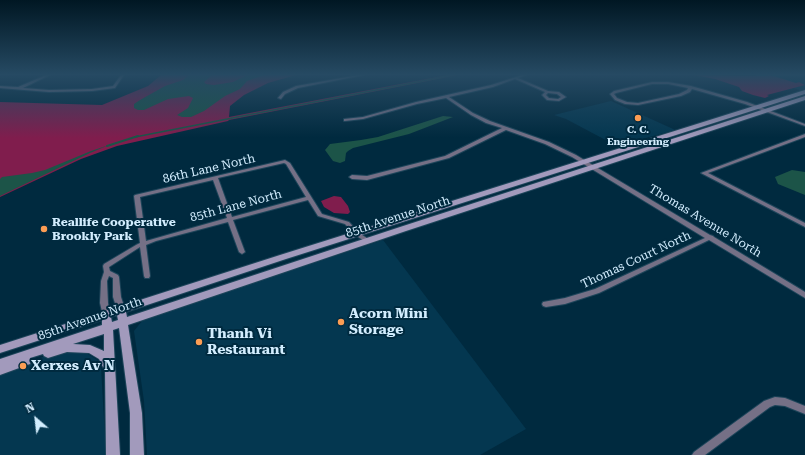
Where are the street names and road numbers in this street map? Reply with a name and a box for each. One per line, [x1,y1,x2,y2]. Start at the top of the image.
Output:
street label: 86th Lane North [161,151,257,187]
street label: Thomas Avenue North [646,181,764,261]
street label: 85th Lane North [189,187,283,225]
street label: 85th Avenue North [344,193,452,241]
street label: Thomas Court North [579,228,693,292]
street label: 85th Avenue North [36,294,144,344]

